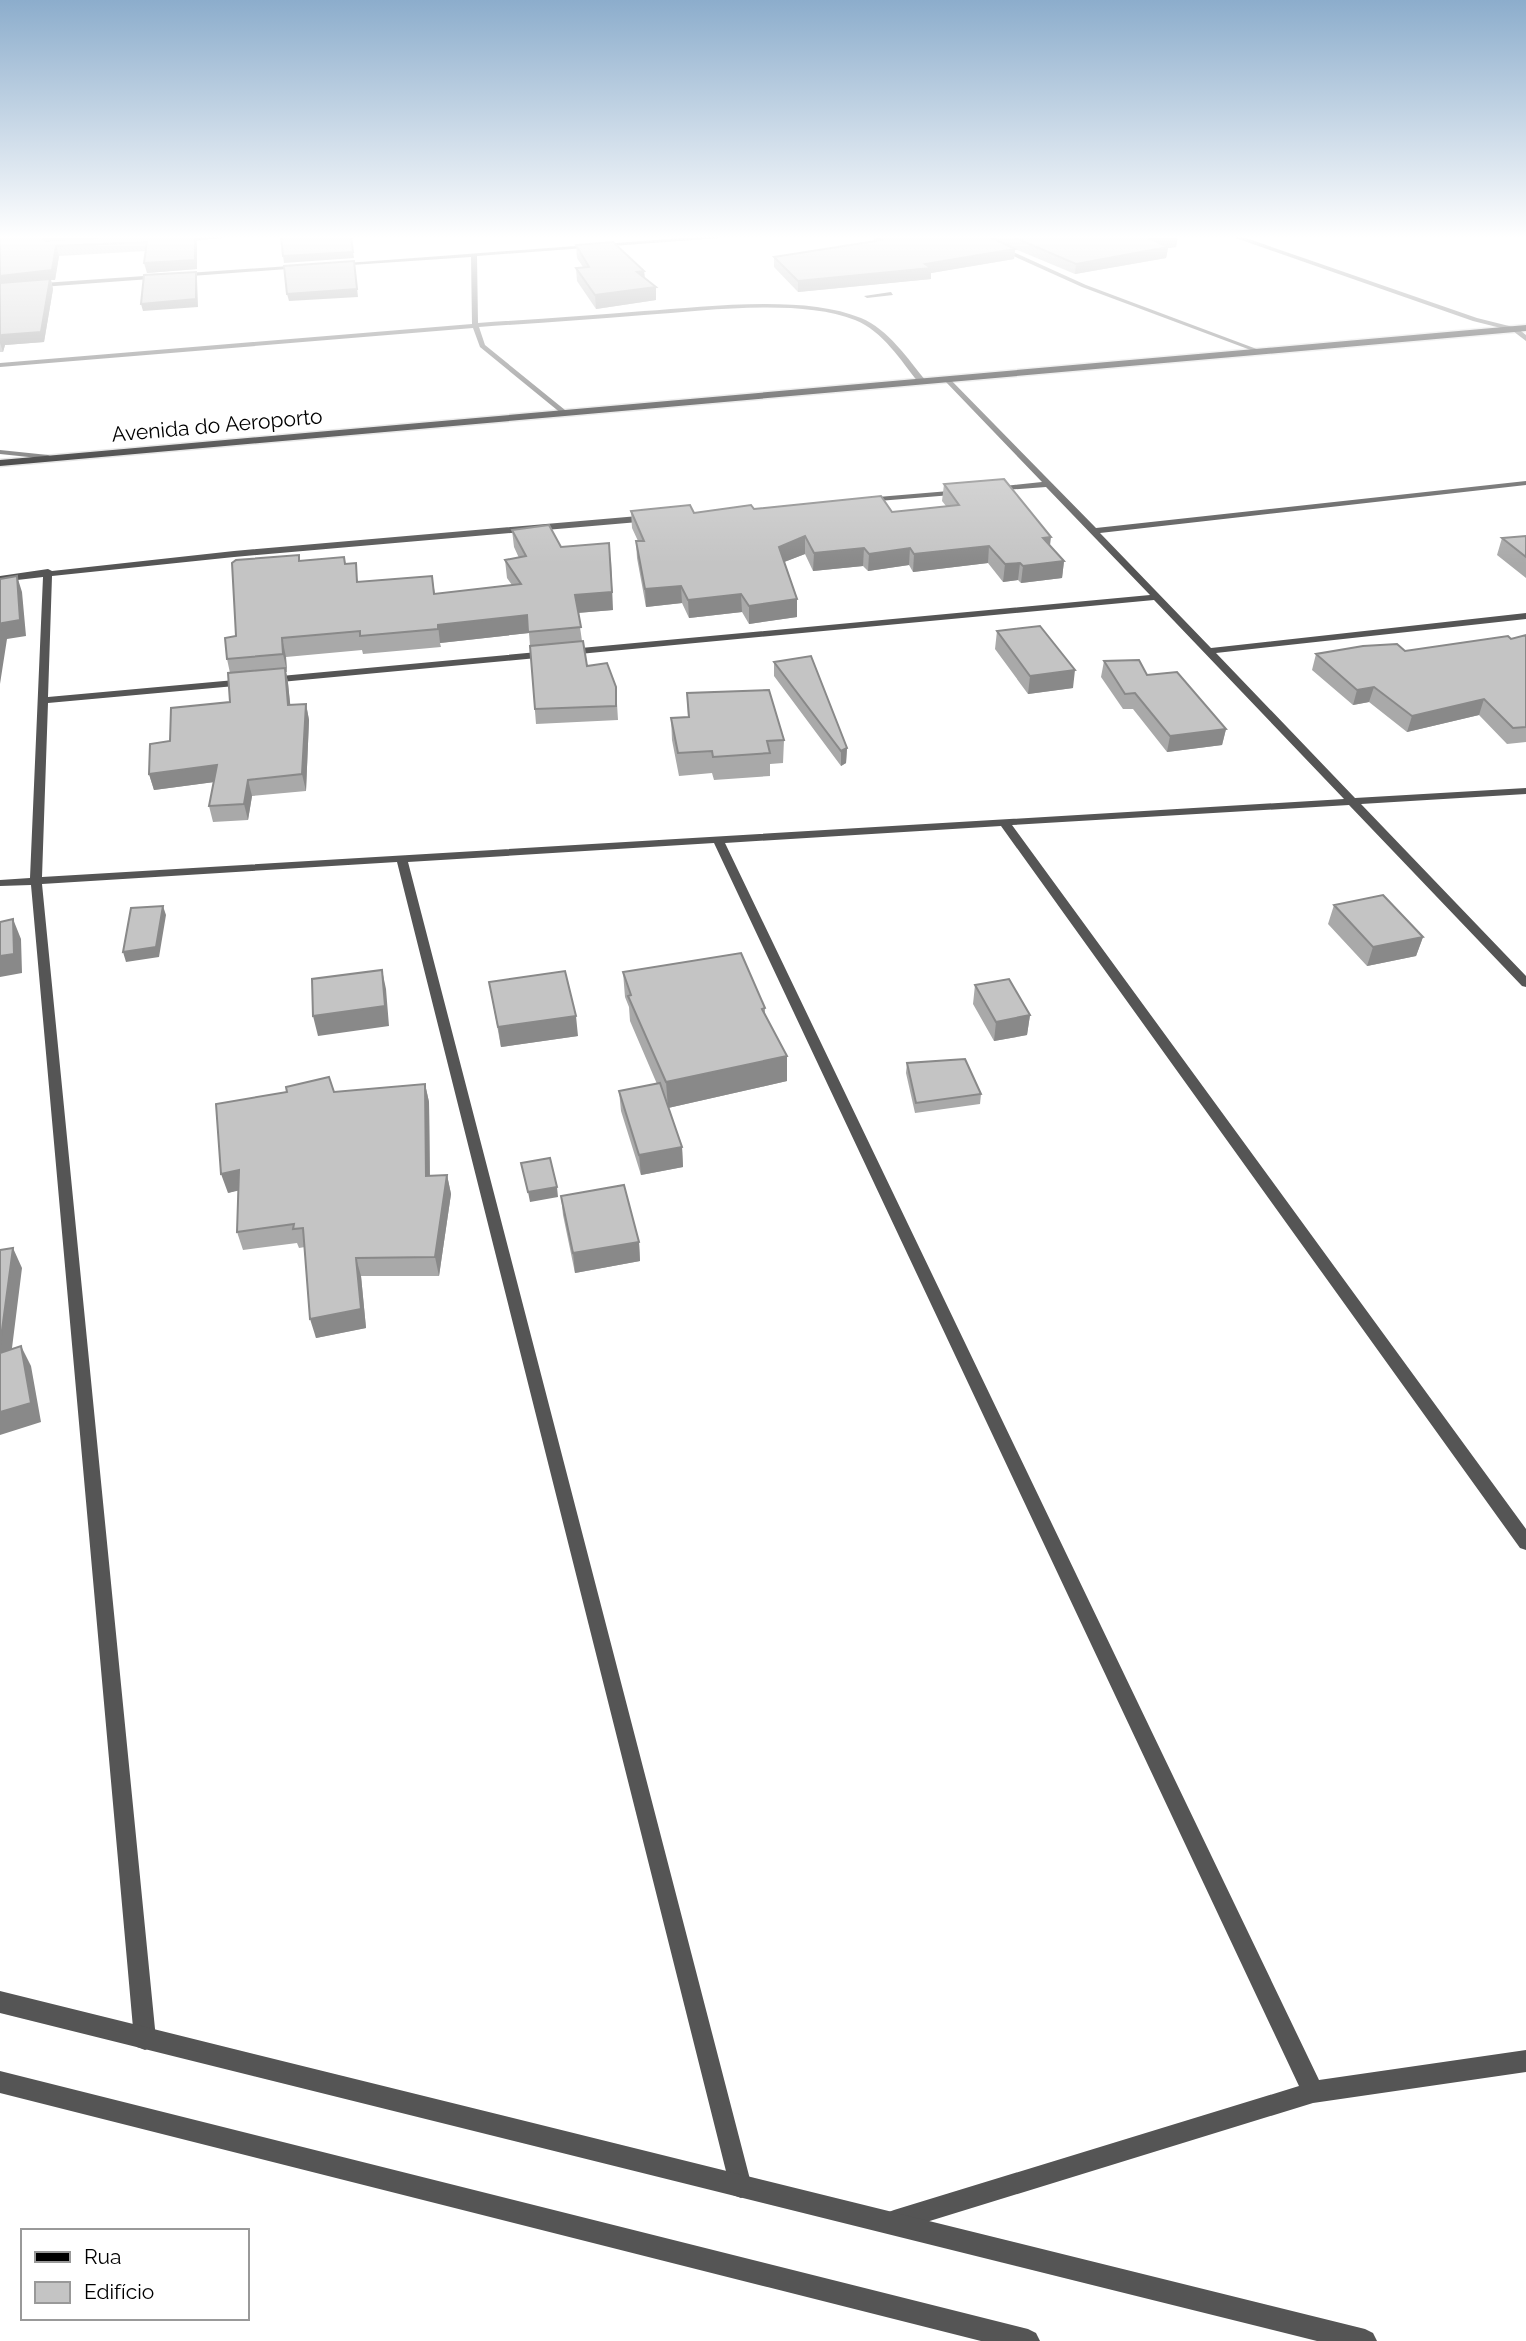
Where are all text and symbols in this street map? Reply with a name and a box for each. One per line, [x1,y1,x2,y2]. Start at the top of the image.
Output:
street label: Avenida do Aeroporto [111,403,323,447]
legend [21,2229,248,2320]
text: Rua [84,2244,121,2269]
text: Edifício [84,2279,154,2304]

